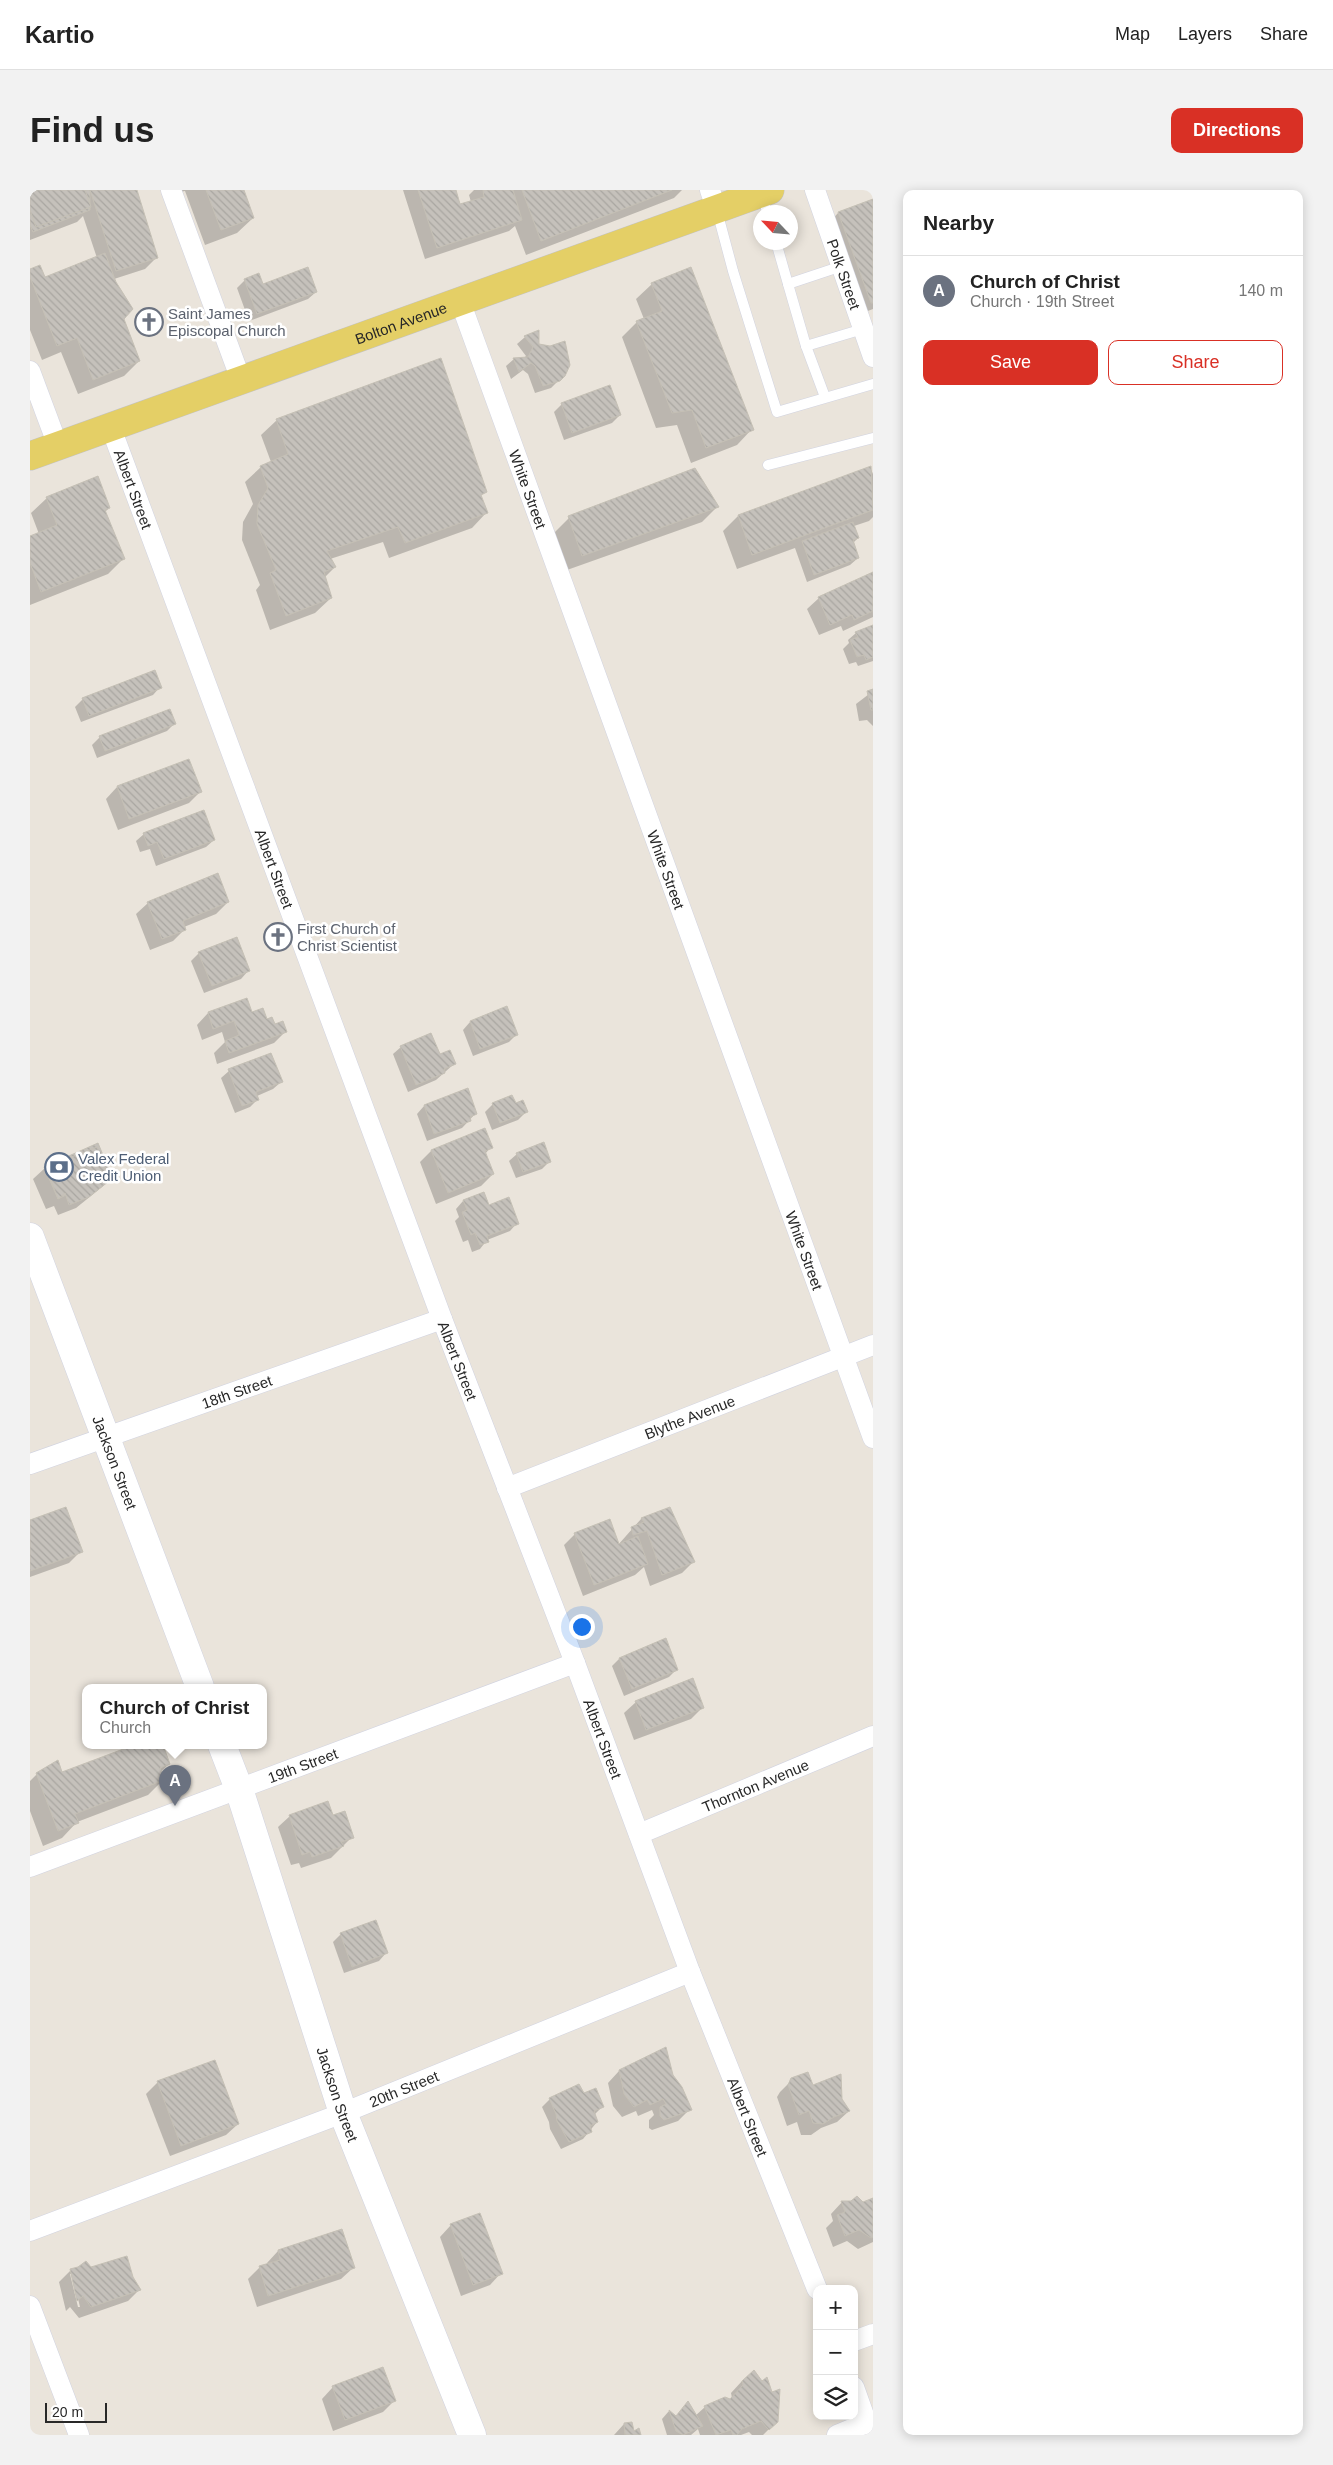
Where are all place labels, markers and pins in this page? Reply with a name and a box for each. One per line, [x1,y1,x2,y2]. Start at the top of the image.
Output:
place label: Saint James Episcopal Church [168,305,286,339]
church icon: Saint James Episcopal Church [134,307,164,337]
place label: First Church of Christ Scientist [297,920,398,954]
church icon: First Church of Christ Scientist [263,922,293,952]
place label: Valex Federal Credit Union [78,1150,169,1184]
bank icon: Valex Federal Credit Union [44,1152,74,1182]
pin: A [159,1765,191,1806]

